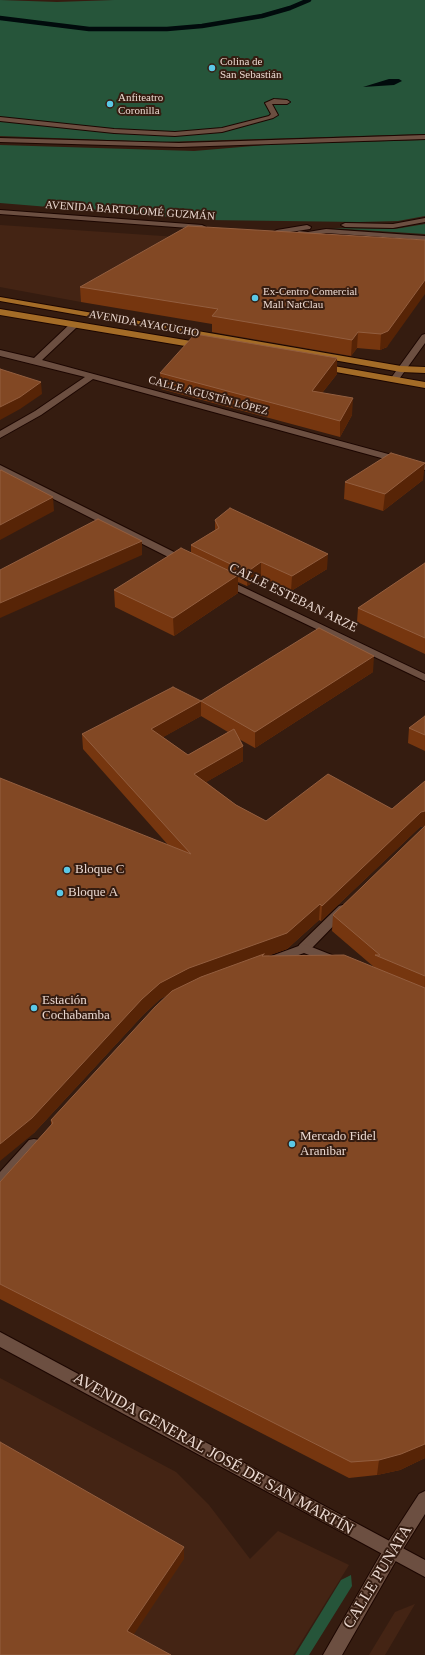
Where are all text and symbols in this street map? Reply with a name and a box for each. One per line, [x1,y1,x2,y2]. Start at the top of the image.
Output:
place label: Colina de San Sebastián [220,55,281,81]
marker: Colina de San Sebastián [207,63,217,73]
place label: Anfiteatro Coronilla [118,91,163,117]
marker: Anfiteatro Coronilla [105,99,115,109]
street label: AVENIDA BARTOLOMÉ GUZMÁN [45,198,215,224]
place label: Ex-Centro Comercial Mall NatClau [263,285,357,311]
marker: Ex-Centro Comercial Mall NatClau [250,293,260,303]
street label: AVENIDA AYACUCHO [88,308,200,340]
street label: CALLE AGUSTÍN LÓPEZ [147,374,269,418]
street label: CALLE ESTEBAN ARZE [226,560,360,636]
place label: Bloque C [75,862,124,878]
marker: Bloque C [62,865,72,875]
place label: Bloque A [68,885,118,901]
marker: Bloque A [55,888,65,898]
place label: Estación Cochabamba [42,993,110,1024]
marker: Estación Cochabamba [29,1003,39,1013]
place label: Mercado Fidel Aranibar [300,1129,376,1160]
marker: Mercado Fidel Aranibar [287,1139,297,1149]
street label: AVENIDA GENERAL JOSÉ DE SAN MARTÍN [70,1369,356,1539]
street label: CALLE PUNATA [340,1522,416,1632]

